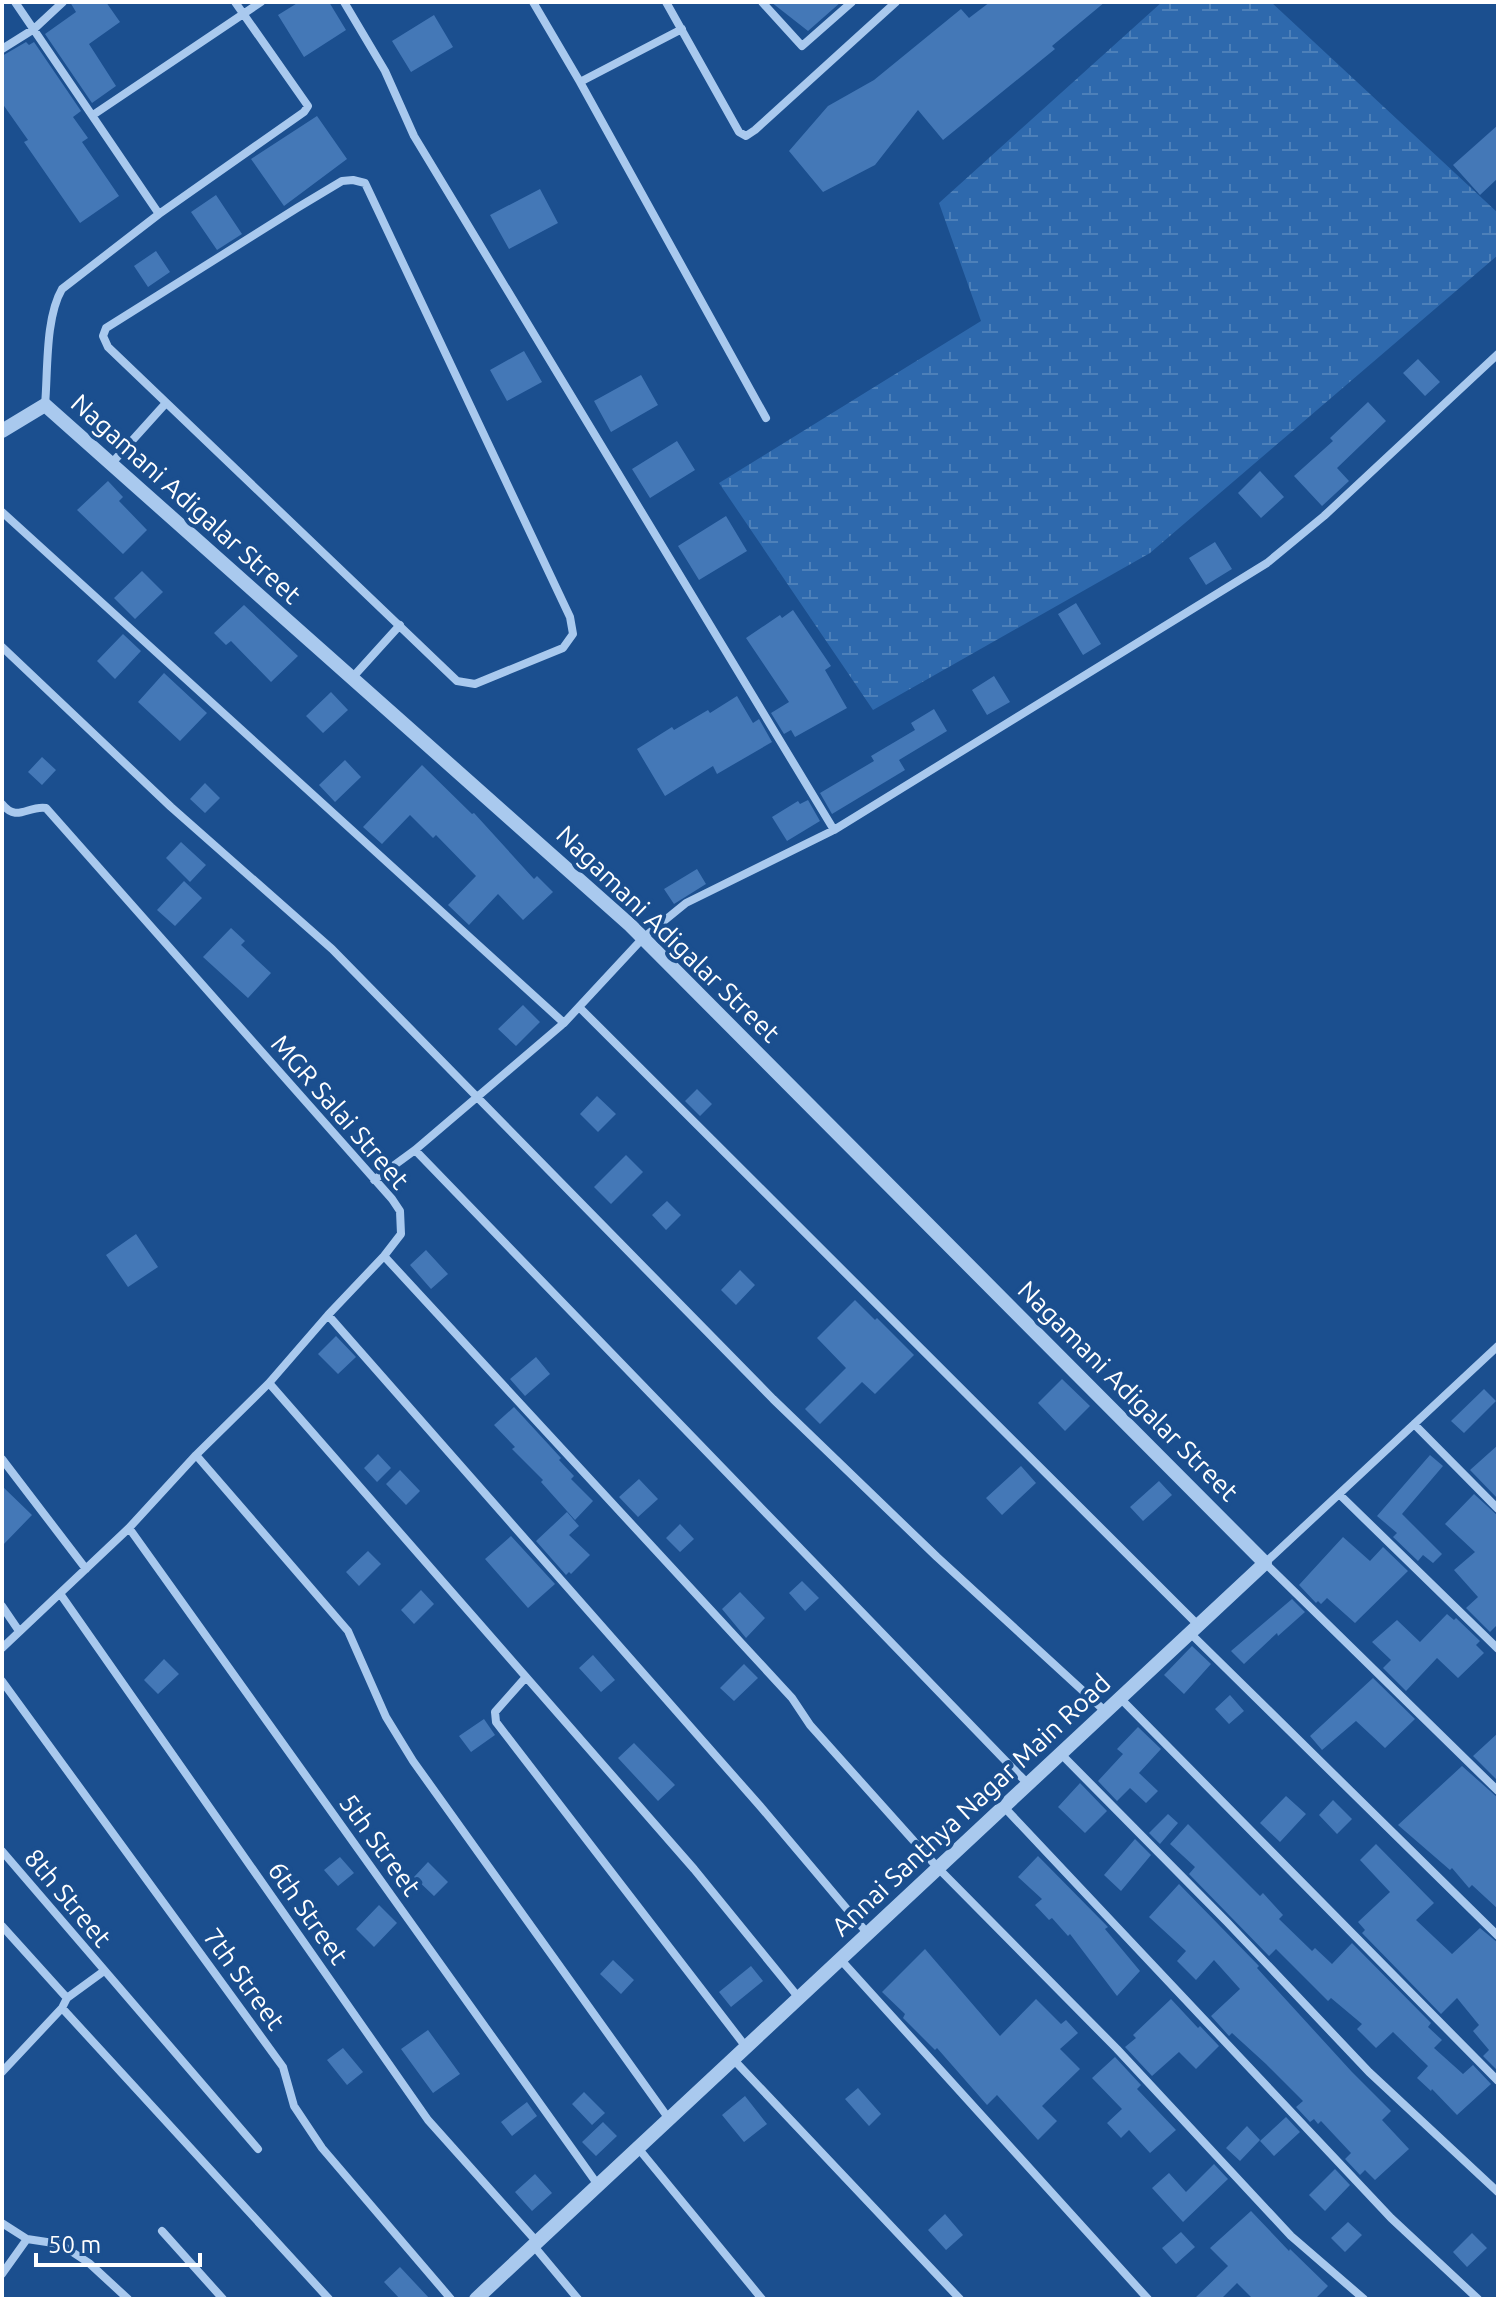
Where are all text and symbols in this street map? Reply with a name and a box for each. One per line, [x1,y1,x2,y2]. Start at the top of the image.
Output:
street label: Nagamani Adigalar Street [66,388,307,609]
street label: Nagamani Adigalar Street [551,820,786,1048]
street label: MGR Salai Street [266,1029,415,1194]
street label: Nagamani Adigalar Street [1013,1275,1244,1506]
street label: Annai Santhya Nagar Main Road [826,1668,1116,1941]
street label: 5th Street [334,1788,427,1901]
street label: 8th Street [19,1843,118,1952]
street label: 6th Street [263,1856,354,1969]
street label: 7th Street [198,1922,291,2035]
scale bar [36,2217,200,2267]
text: 50 m [48,2231,101,2258]

